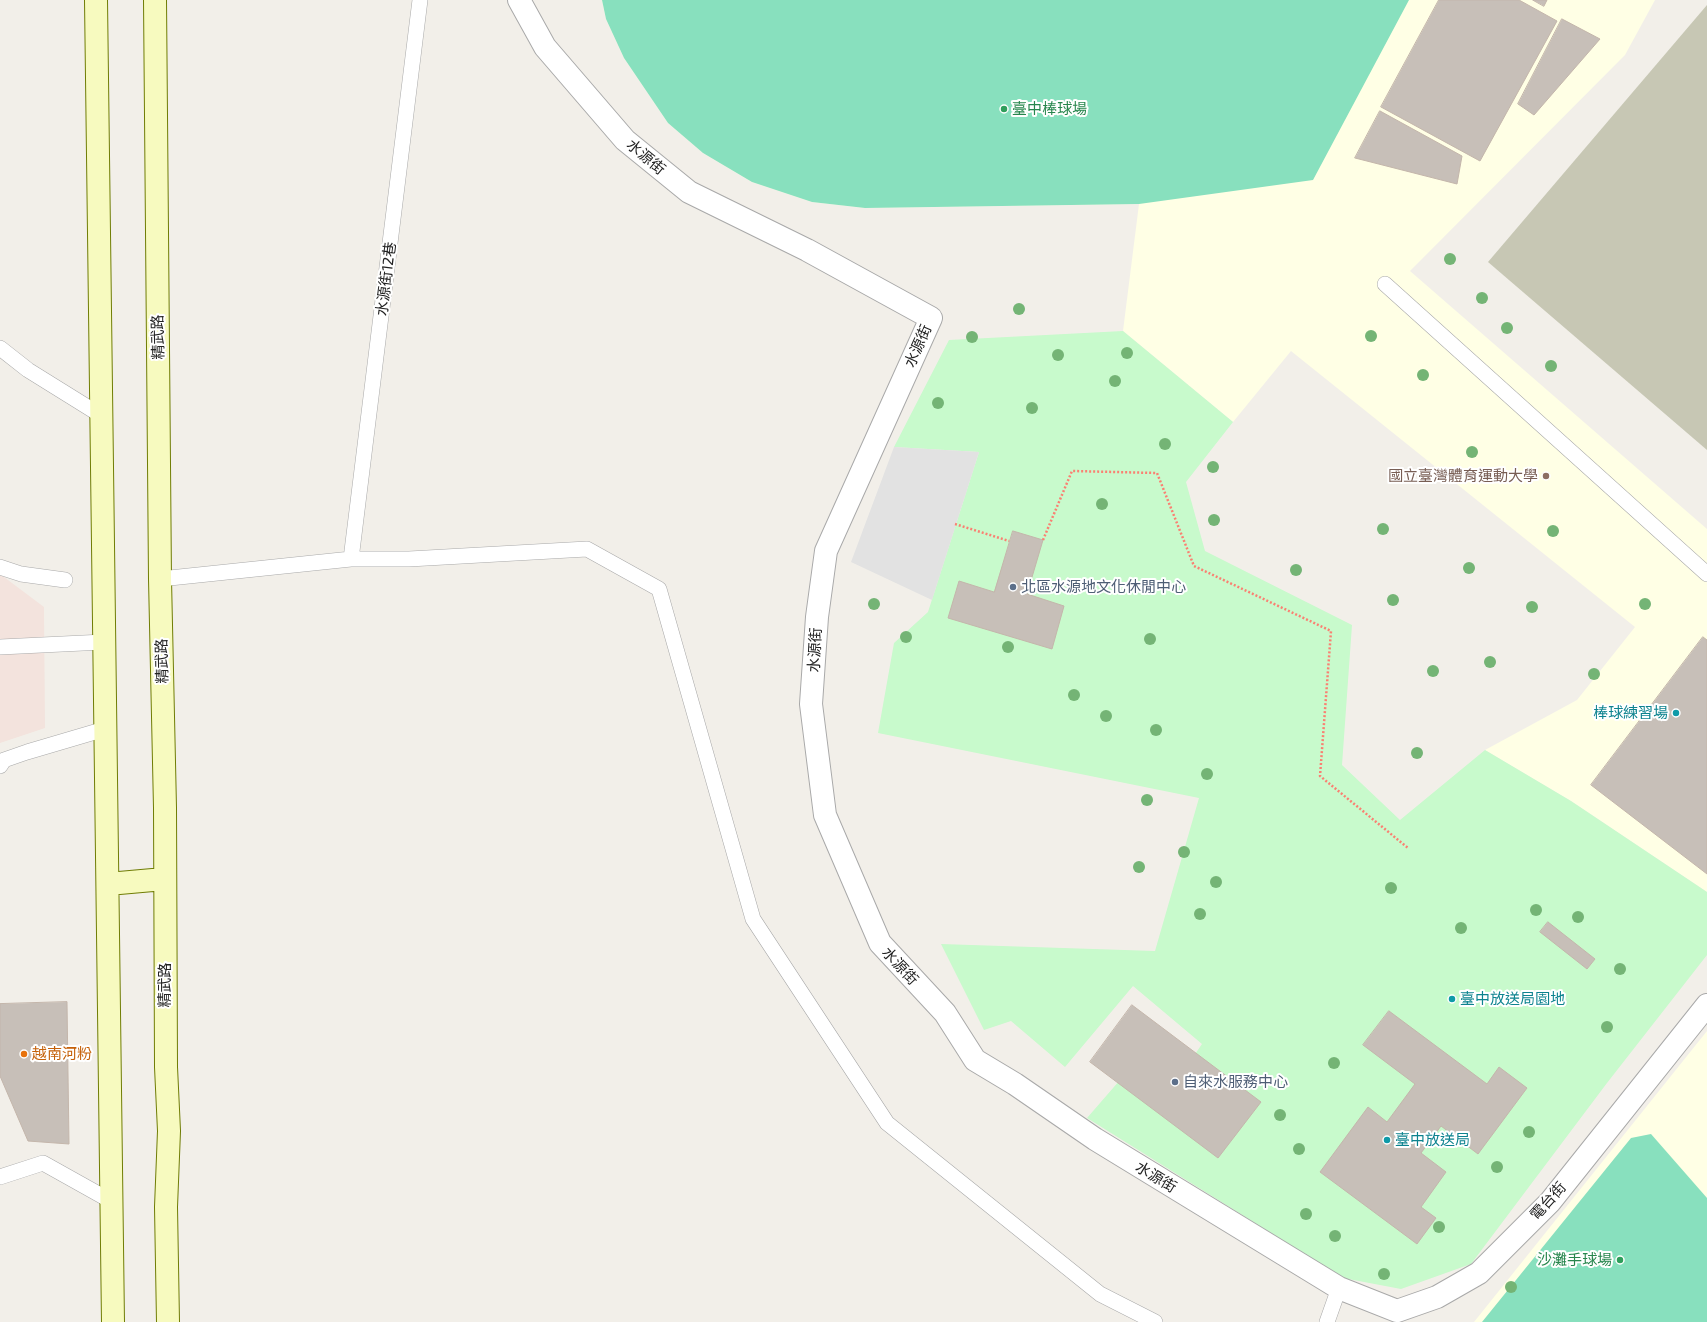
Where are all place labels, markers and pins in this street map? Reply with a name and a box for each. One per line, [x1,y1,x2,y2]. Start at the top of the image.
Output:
place label: 臺中棒球場 [1012,100,1087,118]
marker: 臺中棒球場 [999,104,1009,114]
place label: 國立臺灣體育運動大學 [1388,467,1538,485]
marker: 國立臺灣體育運動大學 [1541,471,1551,481]
place label: 北區水源地文化休閒中心 [1021,578,1186,596]
marker: 北區水源地文化休閒中心 [1008,582,1018,592]
place label: 棒球練習場 [1593,704,1668,722]
marker: 棒球練習場 [1671,708,1681,718]
place label: 臺中放送局園地 [1460,990,1565,1008]
marker: 臺中放送局園地 [1447,994,1457,1004]
place label: 越南河粉 [32,1045,92,1063]
marker: 越南河粉 [19,1049,29,1059]
place label: 自來水服務中心 [1183,1073,1288,1091]
marker: 自來水服務中心 [1170,1077,1180,1087]
place label: 臺中放送局 [1395,1131,1470,1149]
marker: 臺中放送局 [1382,1135,1392,1145]
place label: 沙灘手球場 [1537,1251,1612,1269]
marker: 沙灘手球場 [1615,1255,1625,1265]

